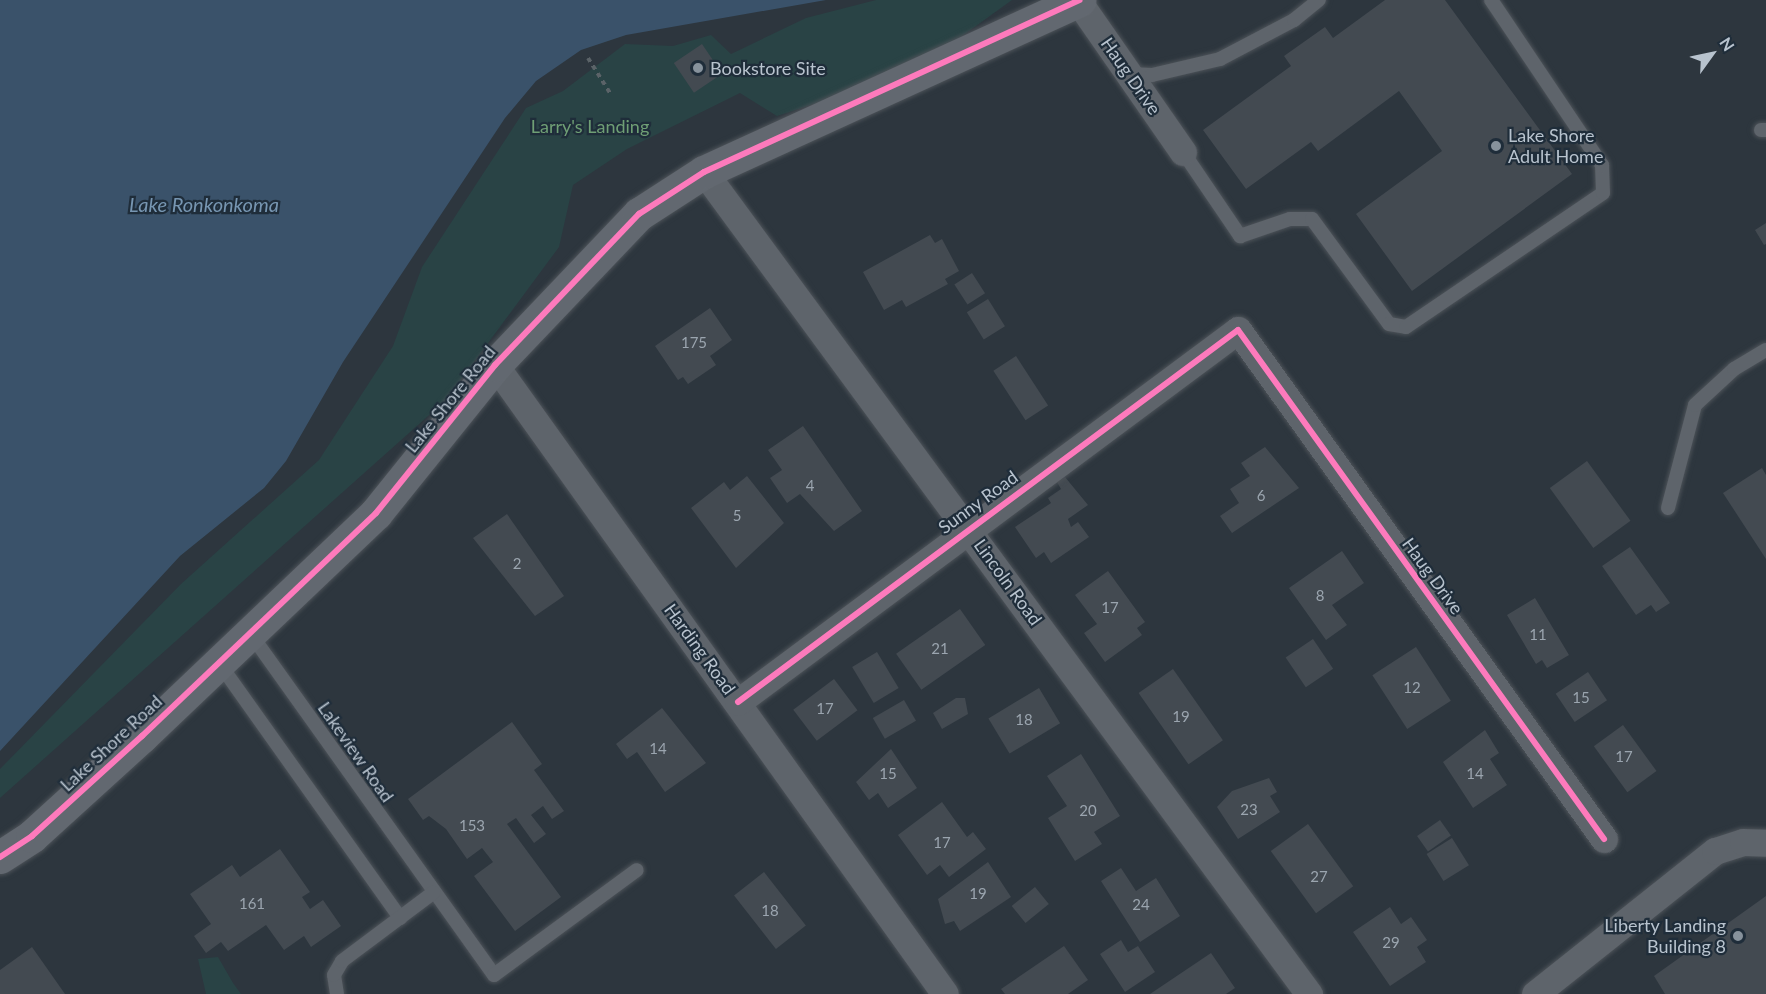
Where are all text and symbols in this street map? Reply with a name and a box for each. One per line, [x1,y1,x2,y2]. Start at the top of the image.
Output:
north arrow [1682,24,1742,84]
street label: Haug Drive [1097,33,1165,119]
text: N [1716,34,1739,54]
place label: Bookstore Site [710,57,826,79]
marker: Bookstore Site [691,61,705,75]
park label: Larry's Landing [531,115,649,137]
place label: Lake Shore Adult Home [1508,125,1603,168]
marker: Lake Shore Adult Home [1489,139,1503,153]
water label: Lake Ronkonkoma [129,192,279,216]
house number: 175 [681,334,707,352]
street label: Lake Shore Road [400,341,500,457]
street label: Sunny Road [934,466,1022,538]
house number: 4 [806,477,814,495]
house number: 6 [1257,487,1265,505]
house number: 5 [733,507,741,525]
street label: Haug Drive [1398,534,1468,618]
street label: Lincoln Road [970,535,1046,629]
house number: 2 [513,555,521,573]
house number: 8 [1316,587,1324,605]
street label: Harding Road [660,599,740,699]
house number: 17 [1101,599,1119,617]
house number: 11 [1529,626,1547,644]
house number: 21 [931,640,949,658]
house number: 12 [1403,679,1421,697]
house number: 15 [1572,689,1590,707]
street label: Lake Shore Road [56,690,166,796]
street label: Lakeview Road [313,698,399,806]
house number: 17 [816,700,834,718]
house number: 19 [1172,708,1190,726]
house number: 18 [1015,711,1033,729]
house number: 14 [649,740,667,758]
house number: 17 [1615,748,1633,766]
house number: 15 [879,765,897,783]
house number: 14 [1466,765,1484,783]
house number: 23 [1240,801,1258,819]
house number: 20 [1079,802,1097,820]
house number: 153 [459,817,485,835]
house number: 17 [933,834,951,852]
house number: 27 [1310,868,1328,886]
house number: 19 [969,885,987,903]
house number: 161 [239,895,265,913]
house number: 24 [1132,896,1150,914]
house number: 18 [761,902,779,920]
place label: Liberty Landing Building 8 [1604,915,1726,958]
marker: Liberty Landing Building 8 [1731,929,1745,943]
house number: 29 [1382,934,1400,952]

